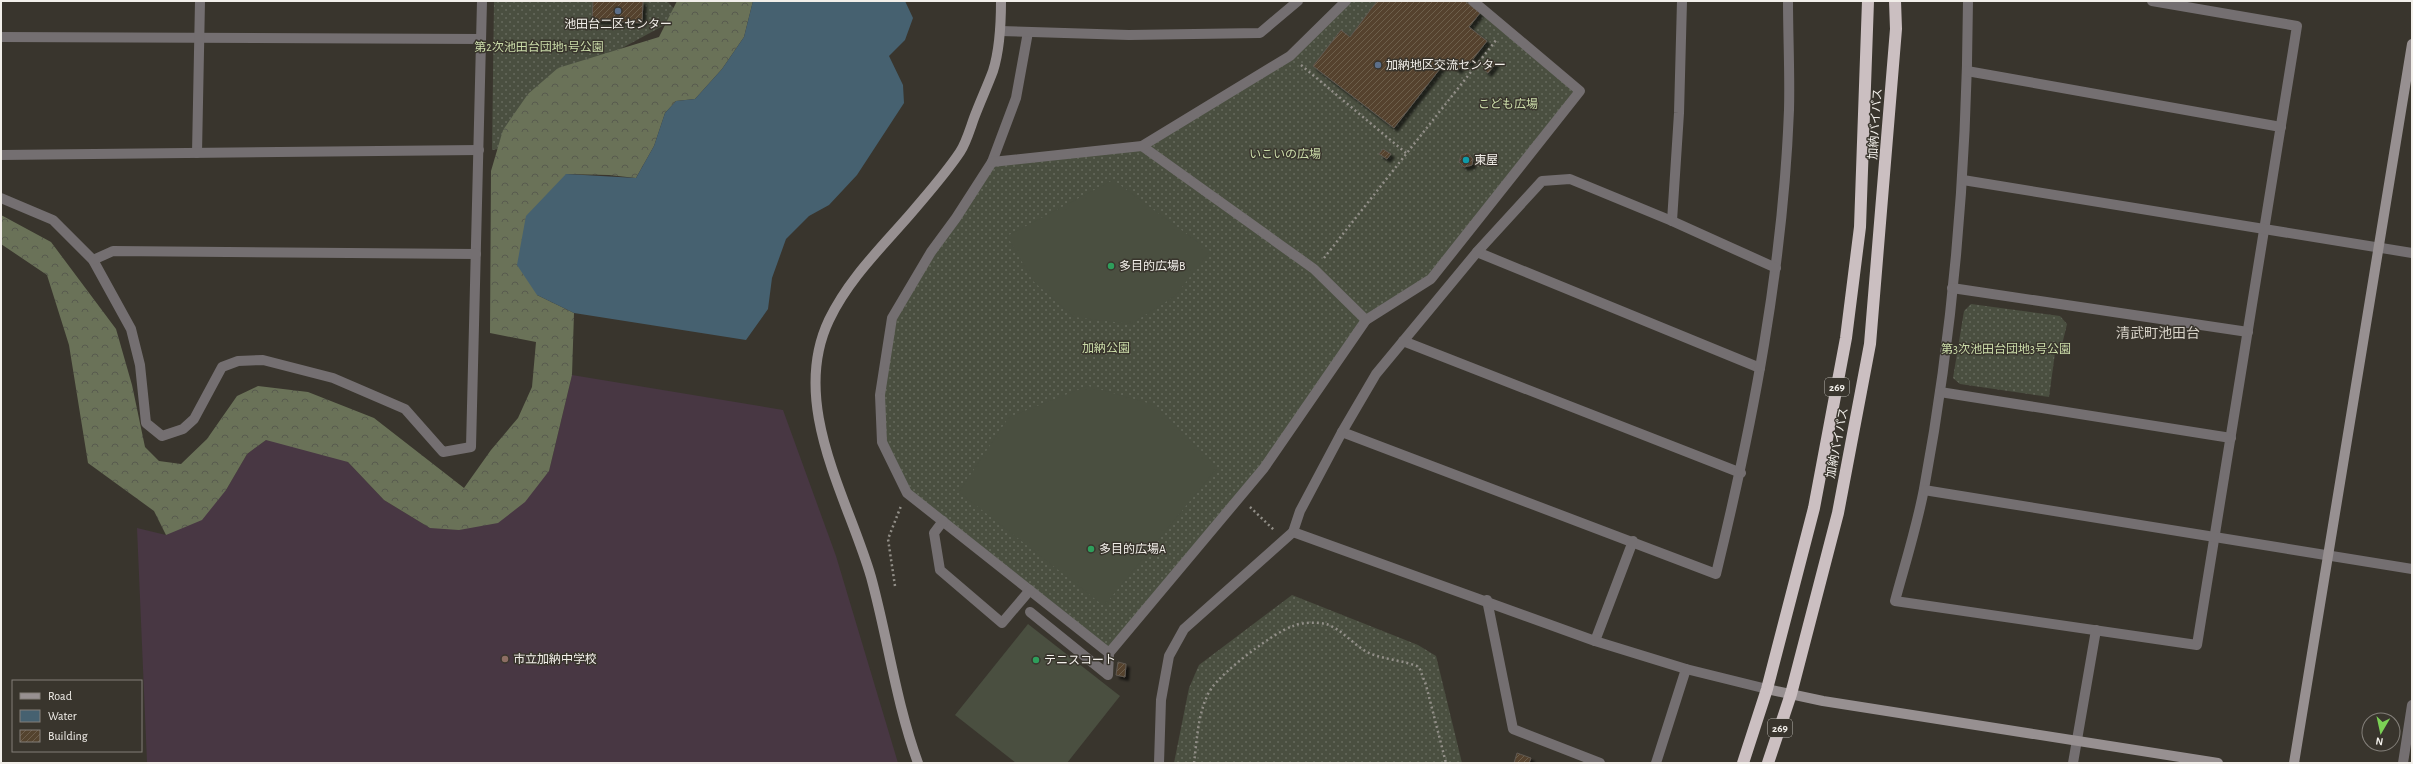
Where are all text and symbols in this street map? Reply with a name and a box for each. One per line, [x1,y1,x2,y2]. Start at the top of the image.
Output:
marker: 池田台二区センター [613,6,623,16]
place label: 池田台二区センター [564,17,672,30]
park label: 第2次池田台団地1号公園 [474,40,604,53]
place label: 加納地区交流センター [1386,59,1506,71]
marker: 加納地区交流センター [1373,60,1383,70]
street label: 加納バイパス [1867,88,1883,160]
park label: こども広場 [1478,97,1538,110]
park label: いこいの広場 [1249,148,1321,160]
place label: 東屋 [1474,154,1498,166]
marker: 東屋 [1461,155,1471,165]
place label: 多目的広場B [1119,259,1185,272]
marker: 多目的広場B [1106,261,1116,271]
district label: 清武町池田台 [2116,325,2200,341]
park label: 加納公園 [1082,342,1130,354]
park label: 第3次池田台団地3号公園 [1941,342,2071,355]
road number: 269 [1825,378,1849,396]
street label: 加納バイパス [1824,407,1850,479]
place label: 多目的広場A [1099,542,1166,555]
marker: 多目的広場A [1086,544,1096,554]
place label: 市立加納中学校 [513,652,597,665]
marker: 市立加納中学校 [500,654,510,664]
place label: テニスコート [1044,654,1116,666]
marker: テニスコート [1031,655,1041,665]
legend [12,680,142,752]
text: Road [48,690,72,702]
text: Water [48,710,77,722]
north arrow [2361,712,2401,752]
road number: 269 [1768,719,1792,737]
text: Building [48,730,88,742]
text: N [2375,735,2384,747]

